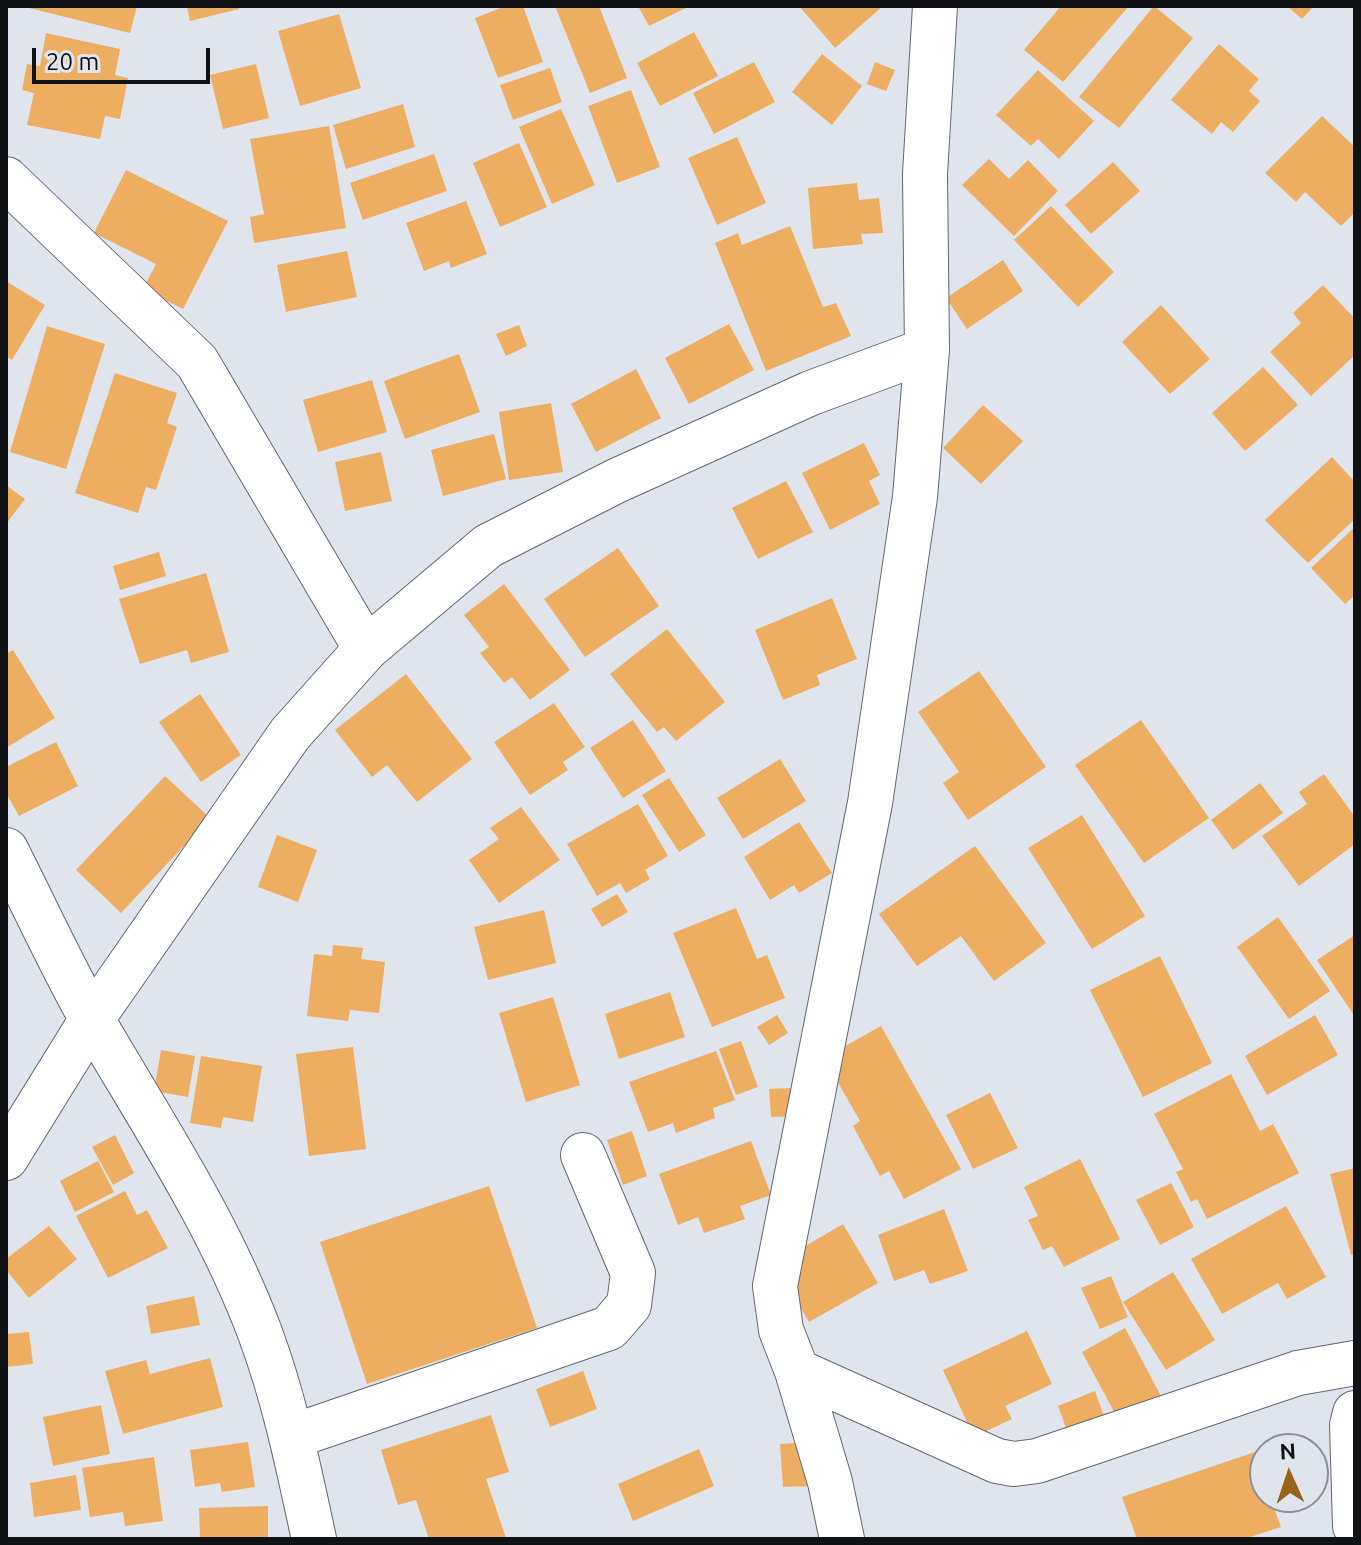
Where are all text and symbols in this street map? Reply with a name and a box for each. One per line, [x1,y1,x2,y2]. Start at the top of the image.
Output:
scale bar [36,32,214,82]
text: 20 m [46,48,99,75]
north arrow [1249,1433,1329,1513]
text: N [1279,1438,1297,1463]

